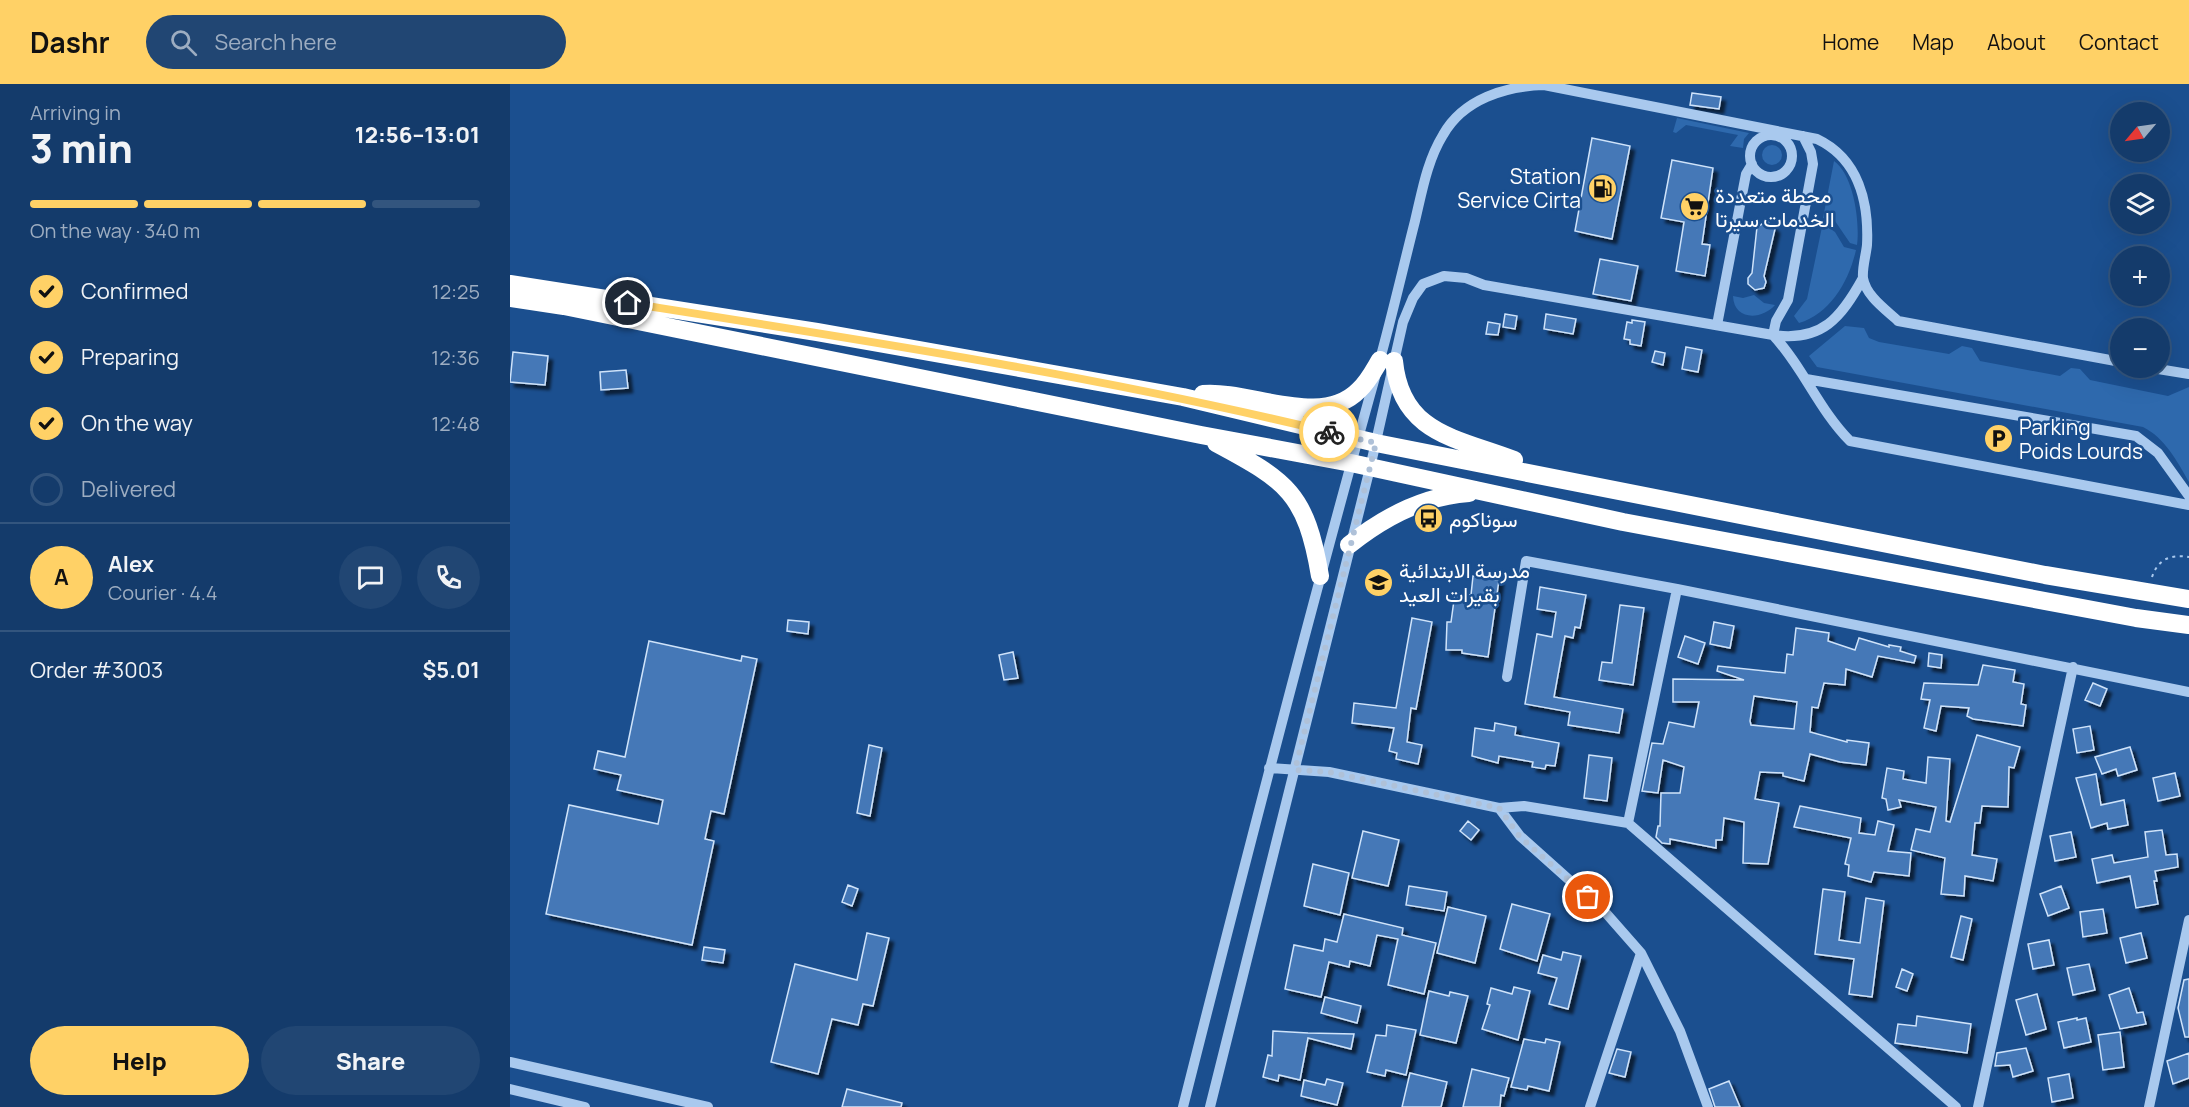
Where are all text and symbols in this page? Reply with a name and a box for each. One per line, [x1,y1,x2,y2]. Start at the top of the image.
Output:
search box [146,15,566,69]
text: Dashr [30,23,110,61]
icon: search [167,26,200,59]
text: Search here [215,27,337,57]
text: Home [1822,28,1879,56]
text: Map [1912,28,1954,56]
text: About [1987,28,2046,56]
text: Contact [2079,28,2159,56]
text: Arriving in [30,99,121,126]
north arrow [2110,102,2170,162]
map controls [2110,102,2170,378]
text: 12:56–13:01 [355,120,480,150]
text: 3 min [30,121,133,175]
place label: Station Service Cirta [1457,162,1581,214]
fuel station icon: Station Service Cirta [1586,172,1618,204]
button: layers [2110,174,2170,234]
place label: محطة متعددة الخدمات سيرتا [1715,181,1835,233]
supermarket icon: محطة متعددة الخدمات سيرتا [1678,191,1710,223]
text: On the way · 340 m [30,217,200,244]
button: + [2110,246,2170,306]
icon: check [30,275,63,308]
text: Confirmed [81,276,189,306]
pin [602,277,653,328]
text: 12:25 [432,278,480,305]
icon: home [611,286,644,319]
button: − [2110,318,2170,378]
icon: check [30,341,63,374]
text: Preparing [81,342,179,372]
text: 12:36 [431,344,480,371]
courier [1299,402,1359,462]
icon: check [30,407,63,440]
text: On the way [81,408,193,438]
text: 12:48 [431,410,480,437]
place label: Parking Poids Lourds [2019,413,2143,465]
icon: bike [1313,416,1346,449]
parking icon: Parking Poids Lourds [1982,423,2014,455]
text: Delivered [81,474,176,504]
bus stop icon: سوناكوم [1412,503,1444,535]
place label: سوناكوم [1449,505,1518,534]
button: chat [339,546,402,609]
button: phone [417,546,480,609]
text: Alex [108,549,154,579]
place label: مدرسة الابتدائية بقيرات العيد [1399,556,1530,608]
text: A [54,562,69,592]
school or university icon: مدرسة الابتدائية بقيرات العيد [1362,566,1394,598]
text: Courier · 4.4 [108,579,218,606]
text: Order #3003 [30,655,163,685]
text: $5.01 [423,655,480,685]
pin [1562,871,1613,922]
icon: bag [1571,880,1604,913]
button: Help [30,1026,249,1095]
button: Share [261,1026,480,1095]

